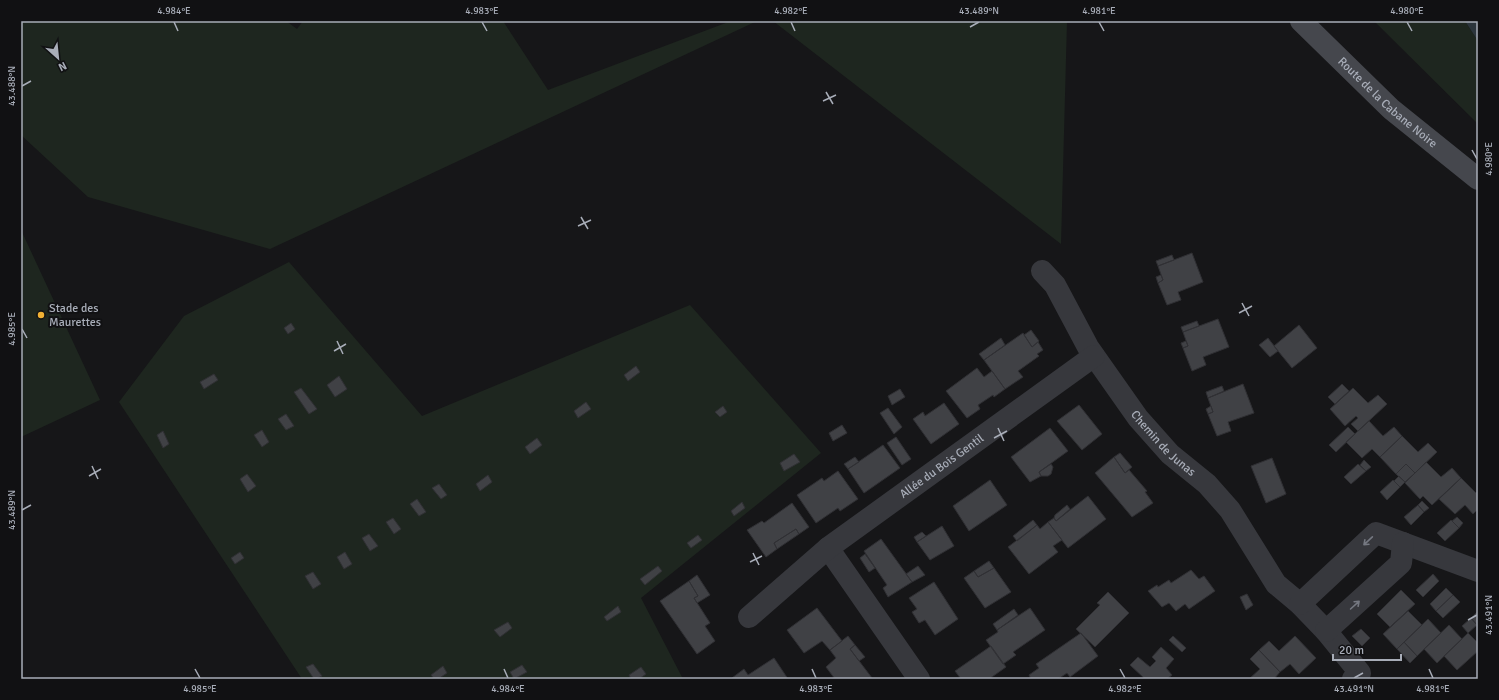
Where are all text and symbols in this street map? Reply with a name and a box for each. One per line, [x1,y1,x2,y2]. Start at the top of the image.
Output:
text: 4.984°E [157,5,191,17]
text: 4.983°E [465,5,499,17]
text: 4.982°E [774,5,808,17]
text: 43.489°N [959,5,999,17]
text: 4.981°E [1082,5,1116,17]
text: 4.980°E [1390,5,1424,17]
north arrow [38,38,78,78]
street label: Route de la Cabane Noire [1335,54,1441,151]
text: N [56,59,69,74]
text: 43.488°N [6,66,18,106]
text: 4.980°E [1483,142,1495,176]
place label: Stade des Maurettes [49,301,101,330]
marker: Stade des Maurettes [36,310,46,320]
text: 4.985°E [6,312,18,346]
street label: Chemin de Junas [1128,408,1199,479]
street label: Allée du Bois Gentil [897,430,987,501]
text: 43.489°N [6,490,18,530]
one-way arrow [1363,536,1373,545]
text: 43.491°N [1483,595,1495,635]
one-way arrow [1349,601,1359,610]
scale bar [1333,636,1401,662]
text: 20 m [1339,643,1364,658]
text: 4.985°E [183,683,217,695]
text: 4.984°E [491,683,525,695]
text: 4.983°E [799,683,833,695]
text: 4.982°E [1108,683,1142,695]
text: 43.491°N [1334,683,1374,695]
text: 4.981°E [1416,683,1450,695]

